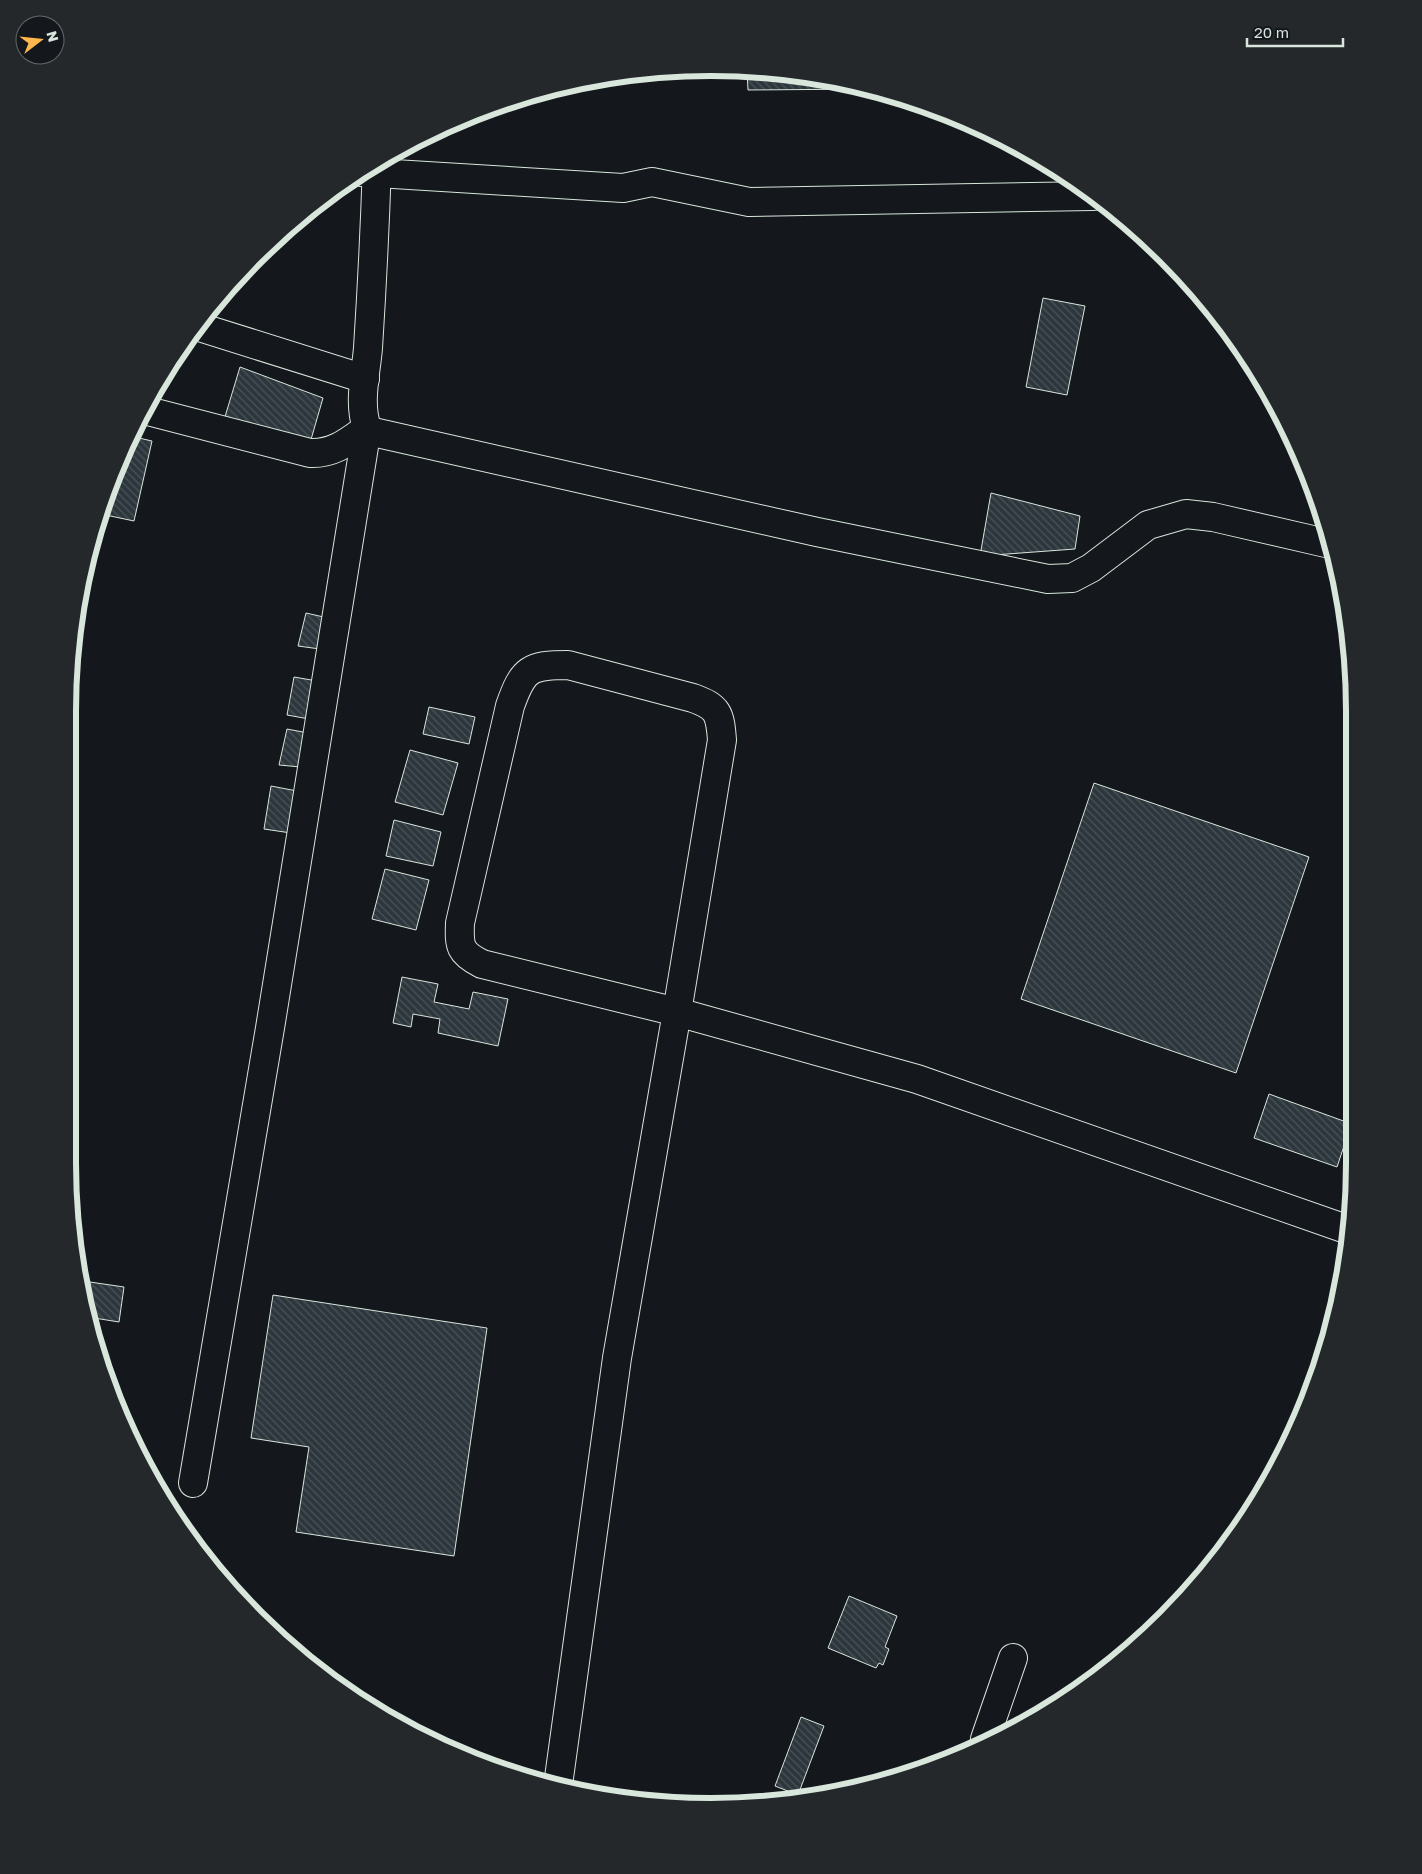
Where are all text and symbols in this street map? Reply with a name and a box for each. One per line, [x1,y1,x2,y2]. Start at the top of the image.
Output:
north arrow [15,15,65,65]
scale bar [1247,15,1343,47]
text: 20 m [1254,23,1289,41]
text: N [43,29,63,44]

